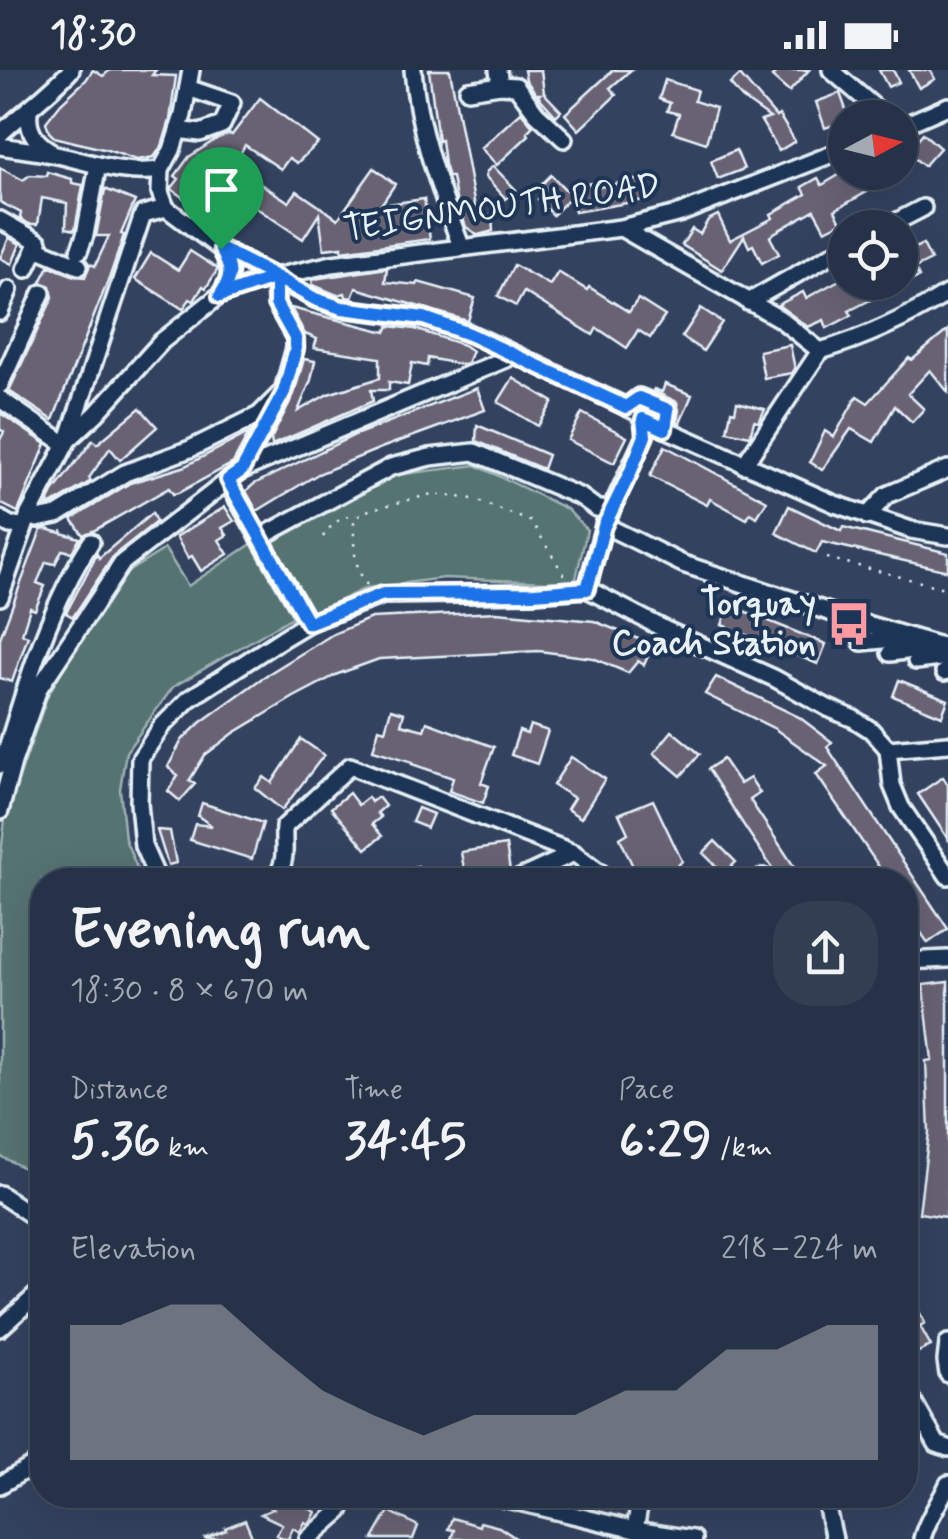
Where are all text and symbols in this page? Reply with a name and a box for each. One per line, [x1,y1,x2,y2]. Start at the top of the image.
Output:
text: 18:30 [50,11,137,60]
north arrow [828,100,918,190]
map controls [828,100,918,300]
pin [179,147,264,250]
icon: arrive [194,162,249,217]
street label: TEIGNMOUTH ROAD [341,163,663,253]
button: locate [828,210,918,300]
place label: Torquay Coach Station [612,581,816,667]
bus stop icon: Torquay Coach Station [825,600,873,648]
text: Evening run [70,896,370,968]
button: share [773,901,878,1006]
text: 18:30 · 8 × 670 m [70,970,309,1012]
text: Distance [70,1072,168,1109]
text: Time [344,1072,403,1109]
text: Pace [619,1072,674,1109]
text: 5.36 [70,1109,161,1175]
text: 34:45 [344,1109,466,1175]
text: 6:29 [619,1109,712,1175]
text: km [161,1130,209,1167]
text: /km [712,1130,773,1167]
text: Elevation [70,1228,196,1270]
text: 218–224 m [721,1228,878,1270]

